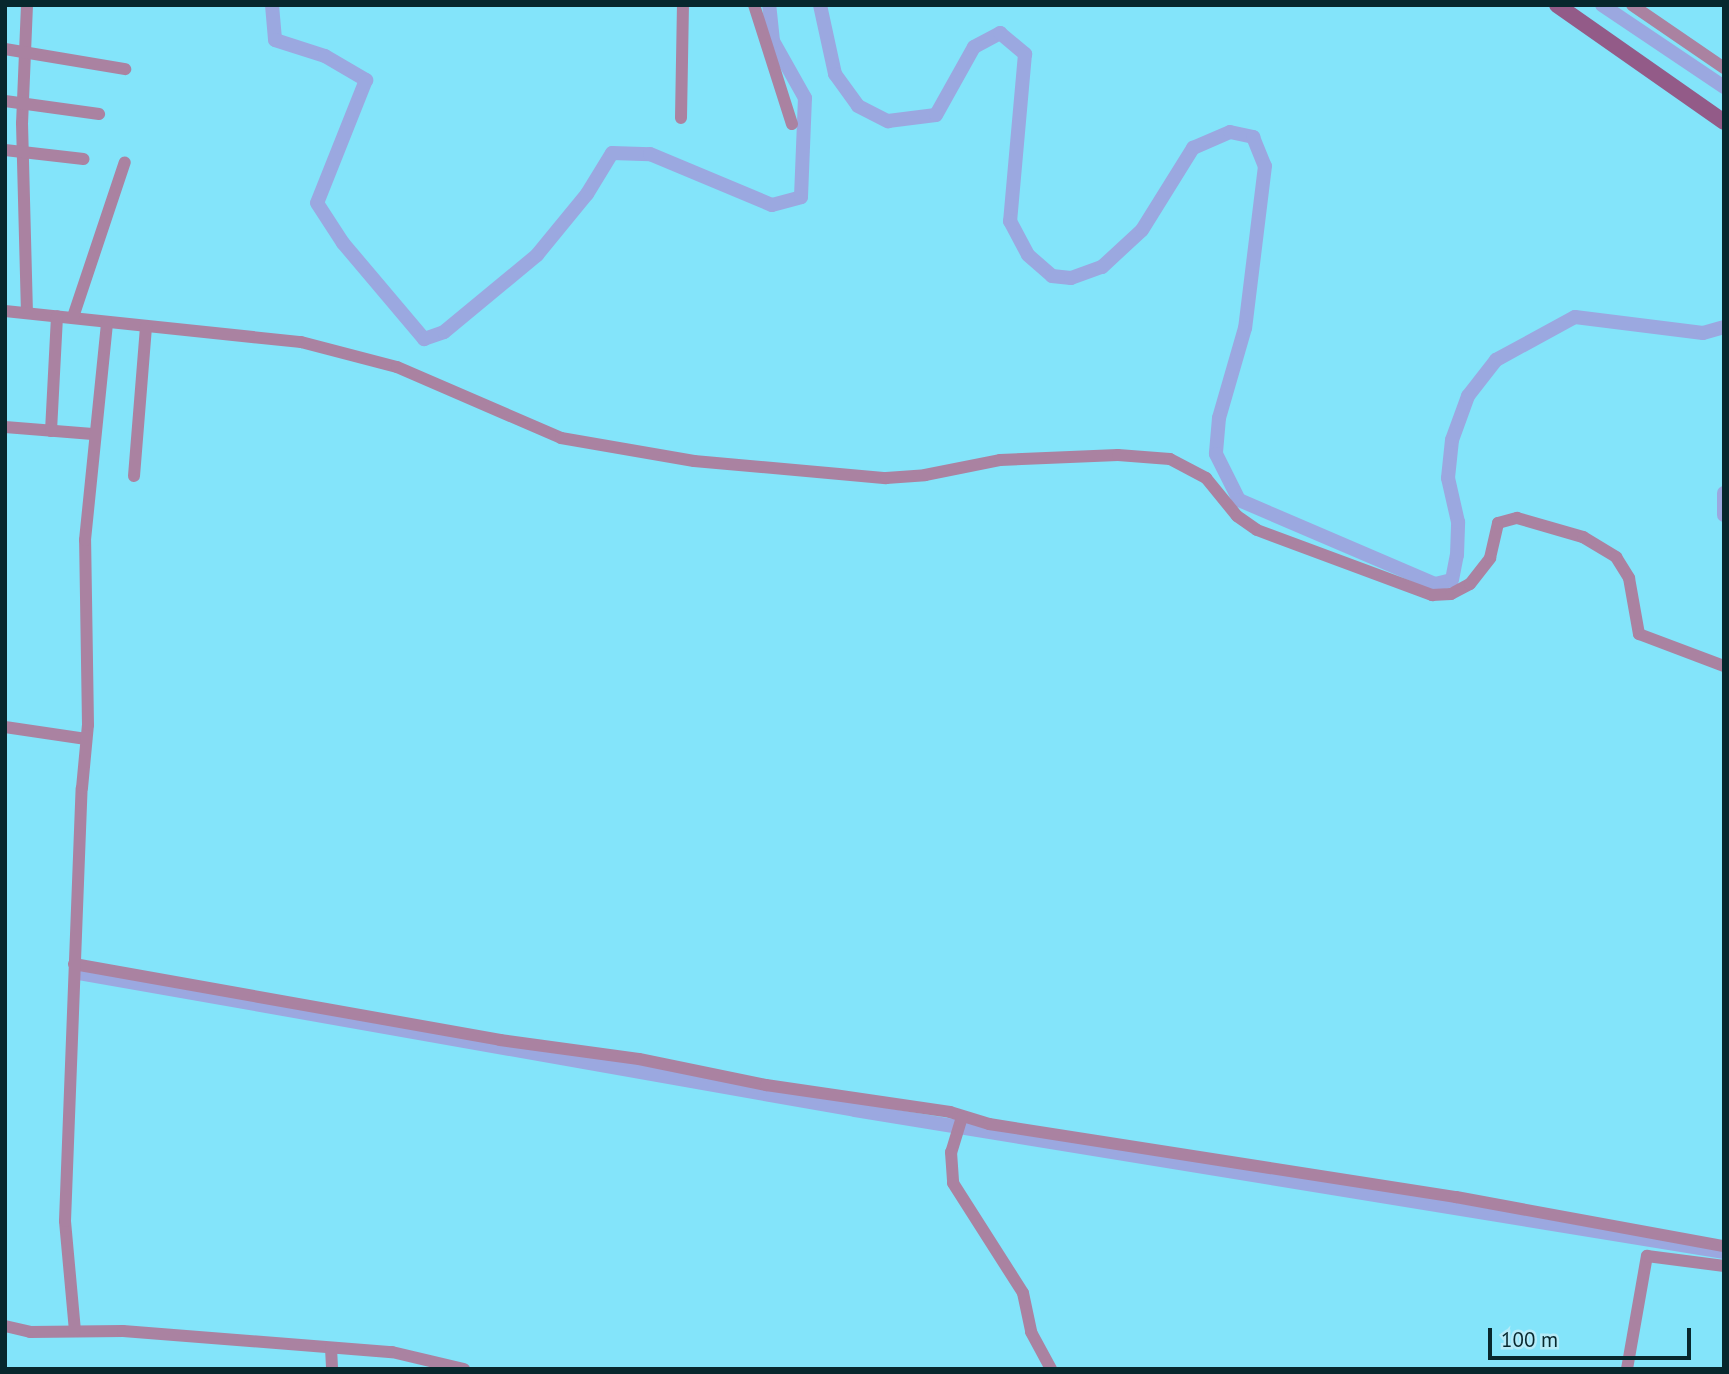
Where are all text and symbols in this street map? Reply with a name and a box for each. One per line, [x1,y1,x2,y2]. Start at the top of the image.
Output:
scale bar [1491,1314,1694,1358]
text: 100 m [1501,1326,1558,1353]

